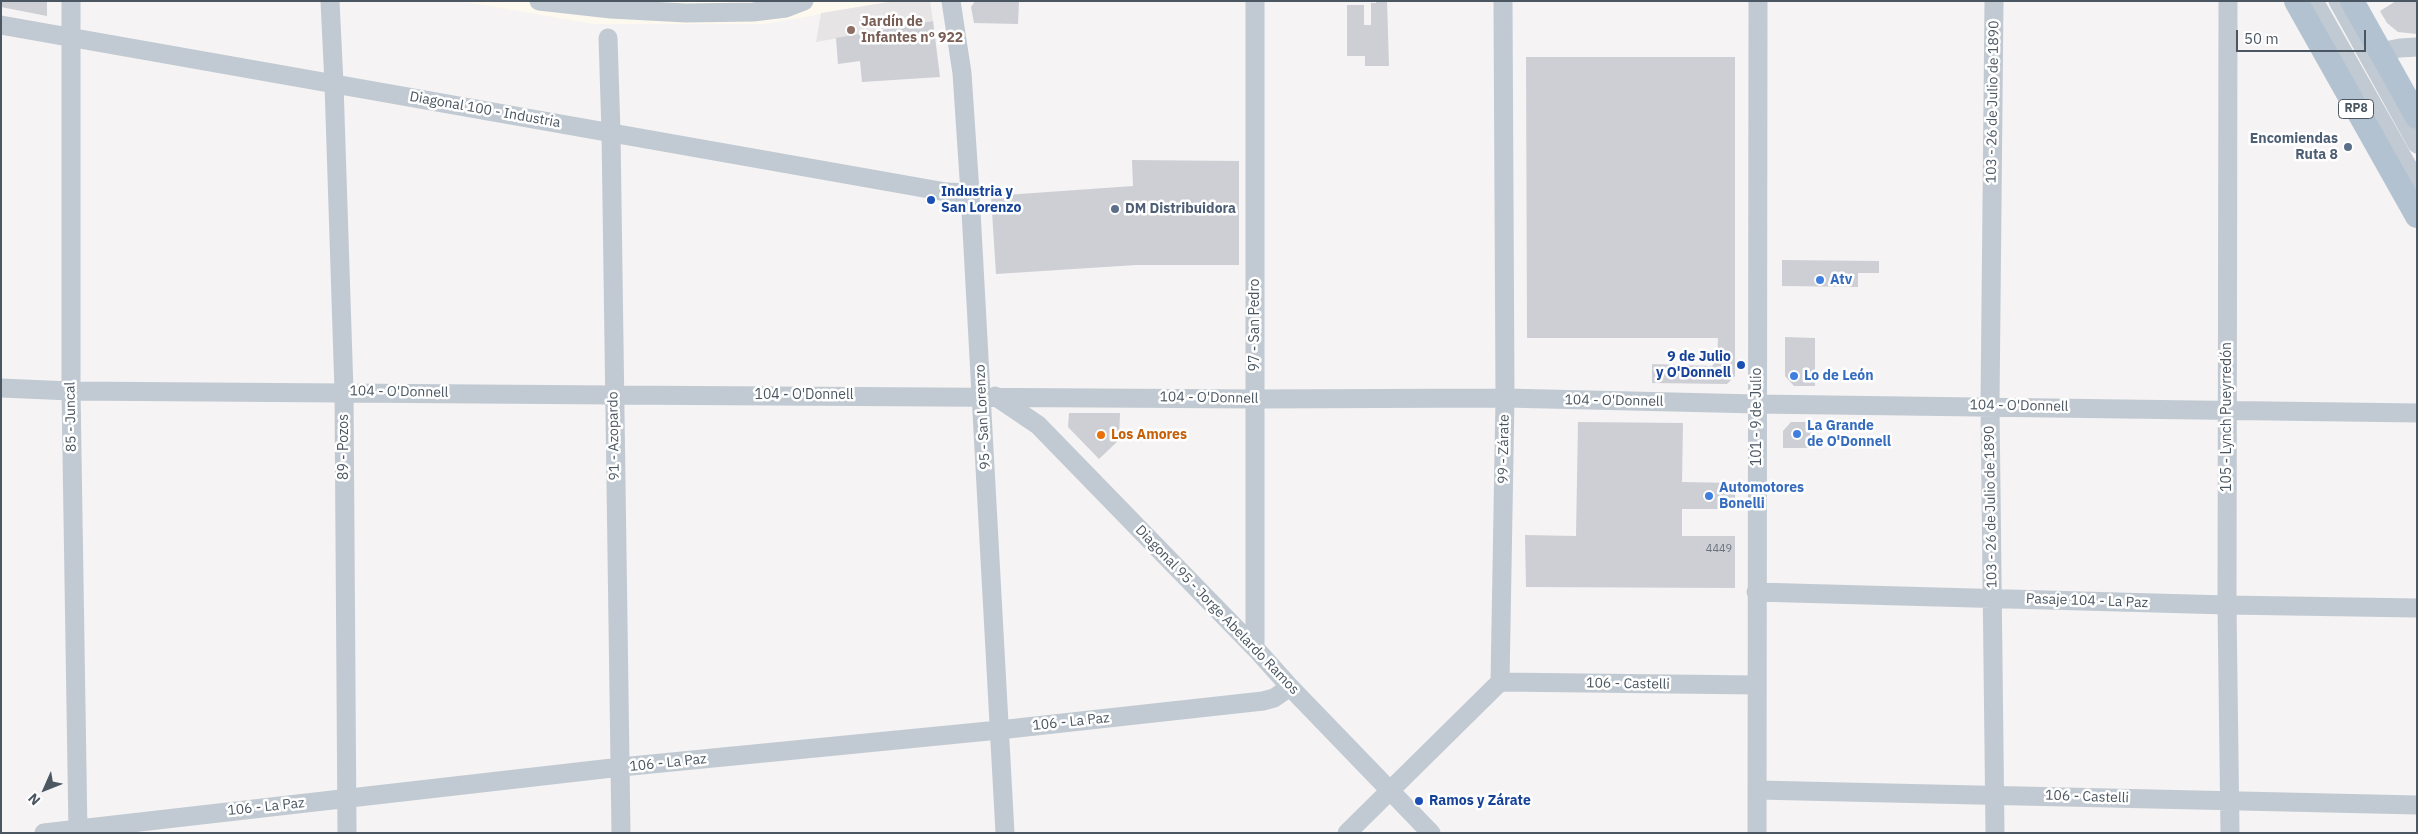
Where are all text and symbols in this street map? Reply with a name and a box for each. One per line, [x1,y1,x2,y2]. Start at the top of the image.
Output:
place label: Jardín de Infantes nº 922 [861,14,963,46]
street label: 103 - 26 de Julio de 1890 [1983,20,2003,184]
scale bar [2238,20,2368,52]
marker: Jardín de Infantes nº 922 [845,24,857,36]
text: 50 m [2244,29,2279,48]
street label: Diagonal 100 - Industria [408,88,562,132]
road number: RP8 [2338,100,2374,118]
place label: Encomiendas Ruta 8 [2250,131,2338,164]
marker: Encomiendas Ruta 8 [2342,141,2354,153]
place label: Industria y San Lorenzo [941,184,1021,216]
marker: Industria y San Lorenzo [925,194,937,206]
place label: DM Distribuidora [1125,201,1236,217]
marker: DM Distribuidora [1109,203,1121,215]
place label: Atv [1830,272,1852,288]
marker: Atv [1814,274,1826,286]
street label: 97 - San Pedro [1247,279,1263,371]
street label: 105 - Lynch Pueyrredón [2219,342,2235,492]
place label: 9 de Julio y O'Donnell [1656,349,1731,382]
marker: 9 de Julio y O'Donnell [1735,359,1747,371]
street label: 95 - San Lorenzo [972,364,994,470]
street label: 101 - 9 de Julio [1749,368,1765,466]
place label: Lo de León [1804,368,1874,384]
marker: Lo de León [1788,370,1800,382]
street label: 85 - Juncal [62,382,80,452]
street label: 104 - O'Donnell [349,383,449,401]
street label: 104 - O'Donnell [755,387,853,403]
street label: 104 - O'Donnell [1159,389,1259,407]
street label: 91 - Azopardo [605,391,623,481]
street label: 104 - O'Donnell [1564,392,1664,410]
street label: 104 - O'Donnell [1969,397,2069,415]
street label: 89 - Pozos [336,414,352,480]
street label: 99 - Zárate [1495,414,1513,484]
place label: La Grande de O'Donnell [1807,418,1891,451]
street label: 103 - 26 de Julio de 1890 [1981,425,2001,589]
place label: Los Amores [1111,427,1187,443]
marker: La Grande de O'Donnell [1791,428,1803,440]
marker: Los Amores [1095,429,1107,441]
place label: Automotores Bonelli [1719,480,1804,512]
marker: Automotores Bonelli [1703,490,1715,502]
street label: Diagonal 95 - Jorge Abelardo Ramos [1132,522,1302,698]
house number: 4449 [1706,542,1732,556]
street label: Pasaje 104 - La Paz [2026,590,2148,612]
street label: 106 - Castelli [1586,675,1670,693]
street label: 106 - La Paz [1032,710,1110,734]
street label: 106 - La Paz [629,751,707,775]
north arrow [20,764,70,814]
street label: 106 - Castelli [2045,787,2129,807]
text: N [24,790,44,809]
place label: Ramos y Zárate [1429,793,1531,809]
street label: 106 - La Paz [227,795,305,819]
marker: Ramos y Zárate [1413,795,1425,807]

